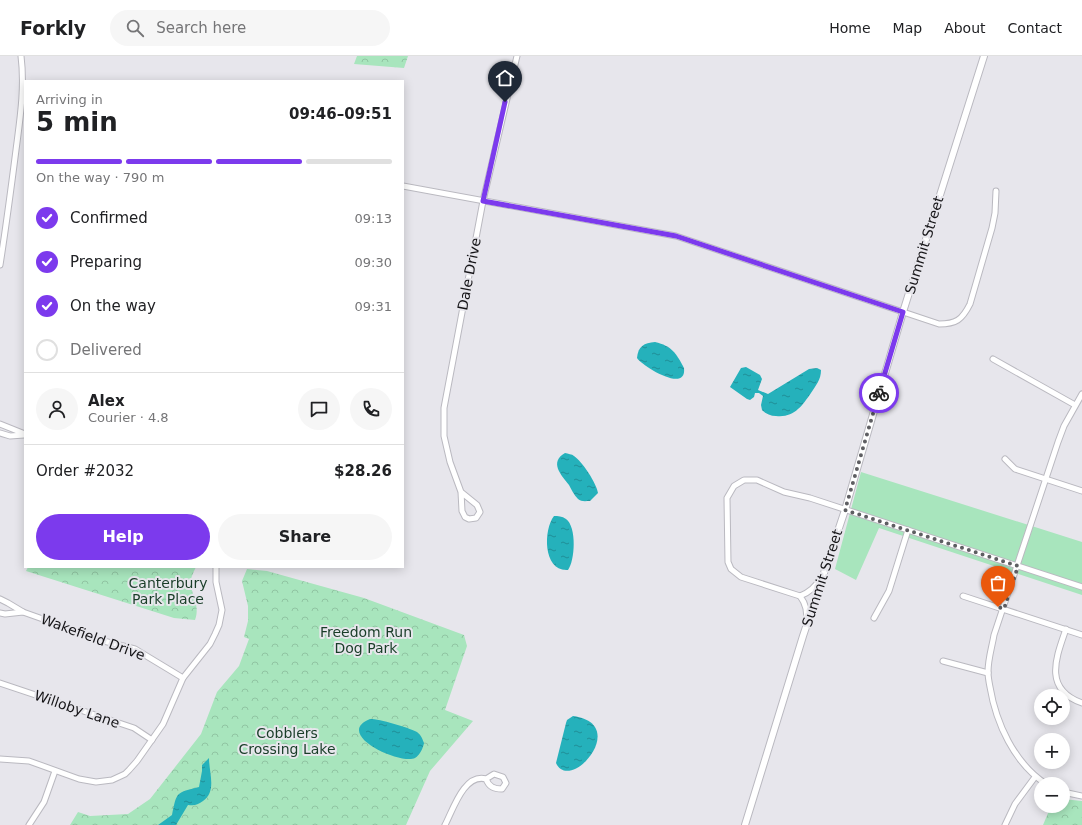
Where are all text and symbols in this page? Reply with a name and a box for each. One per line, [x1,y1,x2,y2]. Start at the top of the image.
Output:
search box [110,10,390,46]
text: Forkly [20,17,86,39]
icon: search [124,17,146,39]
text: Search here [156,19,246,37]
text: Home [829,20,871,36]
text: Map [893,20,922,36]
text: About [944,20,986,36]
text: Contact [1008,20,1062,36]
pin [488,61,522,102]
icon: home [494,67,516,89]
text: Arriving in [36,92,103,107]
text: 09:46–09:51 [289,105,392,123]
text: 5 min [36,107,118,137]
text: On the way · 790 m [36,170,164,185]
street label: Summit Street [902,194,947,296]
icon: check [36,207,58,229]
text: Confirmed [70,209,148,227]
text: 09:13 [355,211,392,226]
street label: Dale Drive [454,236,484,312]
icon: check [36,251,58,273]
text: Preparing [70,253,142,271]
text: 09:30 [355,255,392,270]
icon: check [36,295,58,317]
text: On the way [70,297,156,315]
text: 09:31 [355,299,392,314]
text: Delivered [70,341,142,359]
courier [859,373,899,413]
icon: bike [868,382,890,404]
button: person [36,388,78,430]
button: chat [298,388,340,430]
button: phone [350,388,392,430]
text: Alex [88,392,125,410]
text: Courier · 4.8 [88,410,169,425]
text: Order #2032 [36,462,134,480]
text: $28.26 [334,462,392,480]
button: Help [36,514,210,560]
button: Share [218,514,392,560]
street label: Summit Street [799,527,845,629]
pin [981,566,1015,607]
icon: bag [987,572,1009,594]
park label: Canterbury Park Place [129,575,207,607]
street label: Wakefield Drive [39,611,147,663]
park label: Freedom Run Dog Park [320,624,412,656]
street label: Willoby Lane [32,687,122,731]
map controls [1034,689,1070,813]
button: locate [1034,689,1070,725]
park label: Cobblers Crossing Lake [238,725,336,757]
button: + [1034,733,1070,769]
button: − [1034,777,1070,813]

